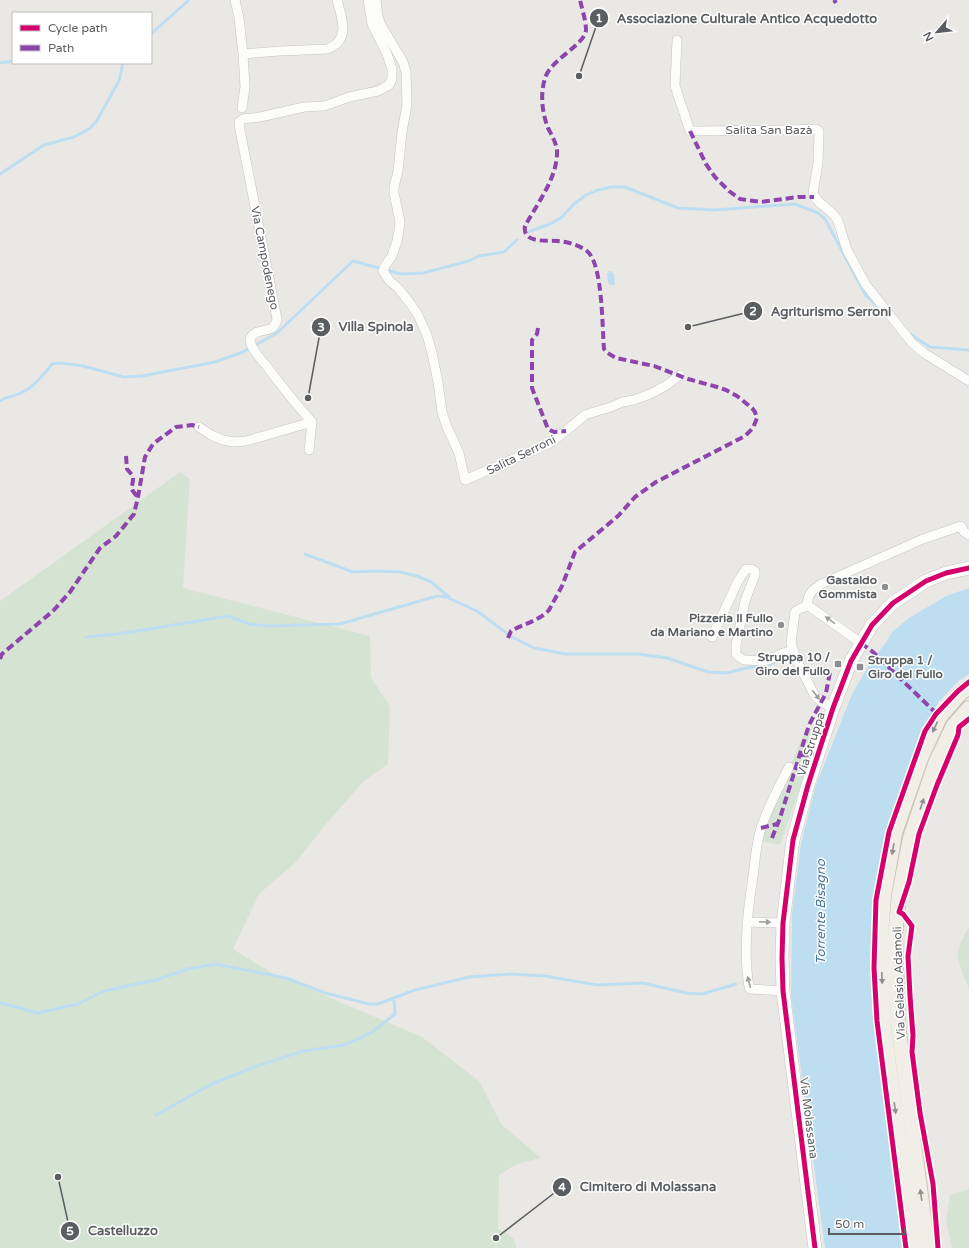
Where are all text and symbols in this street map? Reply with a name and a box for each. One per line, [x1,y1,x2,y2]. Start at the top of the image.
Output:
callout: Associazione Culturale Antico Acquedotto [589,6,885,31]
text: 1 [595,11,603,25]
text: Associazione Culturale Antico Acquedotto [617,11,877,27]
legend [12,12,152,64]
north arrow [917,12,957,52]
text: Cycle path [48,21,107,35]
text: N [921,30,936,43]
text: Path [48,41,74,55]
street label: Salita San Bazà [726,123,812,137]
street label: Via Campodenego [248,205,282,311]
callout: Agriturismo Serroni [743,299,900,324]
text: 2 [749,304,757,318]
text: Agriturismo Serroni [771,304,891,320]
callout: Villa Spinola [311,314,422,339]
text: Villa Spinola [339,319,414,335]
text: 3 [317,320,325,334]
street label: Salita Serroni [484,432,558,478]
place label: Gastaldo Gommista [819,573,877,601]
marker: Gastaldo Gommista [880,582,890,592]
place label: Pizzeria Il Fullo da Mariano e Martino [650,611,773,639]
one-way arrow [824,615,835,624]
marker: Pizzeria Il Fullo da Mariano e Martino [776,620,786,630]
place label: Struppa 10 / Giro del Fullo [755,650,830,678]
place label: Struppa 1 / Giro del Fullo [868,653,943,681]
marker: Struppa 10 / Giro del Fullo [833,659,843,669]
marker: Struppa 1 / Giro del Fullo [855,662,865,672]
one-way arrow [812,690,820,700]
street label: Via Struppa [794,710,828,778]
one-way arrow [932,721,938,733]
one-way arrow [919,798,925,810]
one-way arrow [889,843,895,855]
water label: Torrente Bisagno [813,858,829,965]
one-way arrow [759,919,771,926]
street label: Via Gelasio Adamoli [890,926,908,1040]
one-way arrow [879,972,886,984]
one-way arrow [746,976,752,988]
street label: Via Molassana [797,1077,821,1159]
one-way arrow [892,1102,898,1114]
callout: Cimitero di Molassana [552,1174,724,1199]
text: Cimitero di Molassana [580,1179,716,1195]
text: 4 [558,1180,566,1194]
one-way arrow [918,1189,924,1202]
scale bar [829,1210,905,1236]
text: 50 m [835,1217,864,1231]
callout: Castelluzzo [60,1218,166,1243]
text: Castelluzzo [88,1223,158,1239]
text: 5 [66,1224,74,1238]

